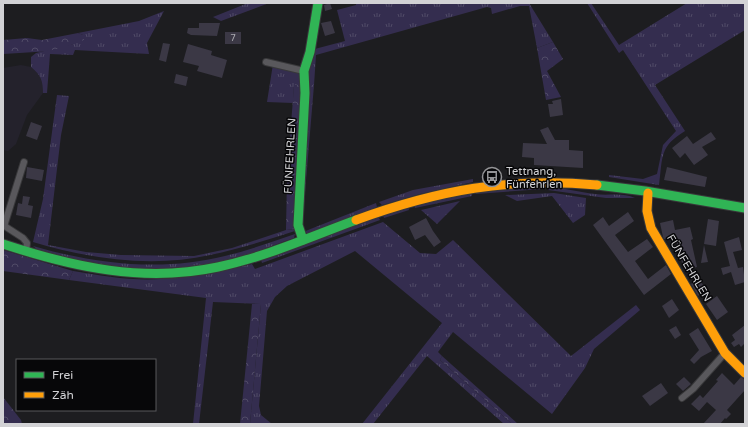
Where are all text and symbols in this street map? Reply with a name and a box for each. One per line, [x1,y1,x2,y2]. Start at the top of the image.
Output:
house number: 7 [230,33,236,44]
street label: FÜNFEHRLEN [282,118,298,194]
place label: Tettnang, Fünfehrlen [506,165,562,191]
bus stop icon: Tettnang, Fünfehrlen [481,166,503,188]
street label: FÜNFEHRLEN [664,232,714,304]
legend [16,359,156,411]
text: Frei [52,368,73,382]
text: Zäh [52,388,74,402]

